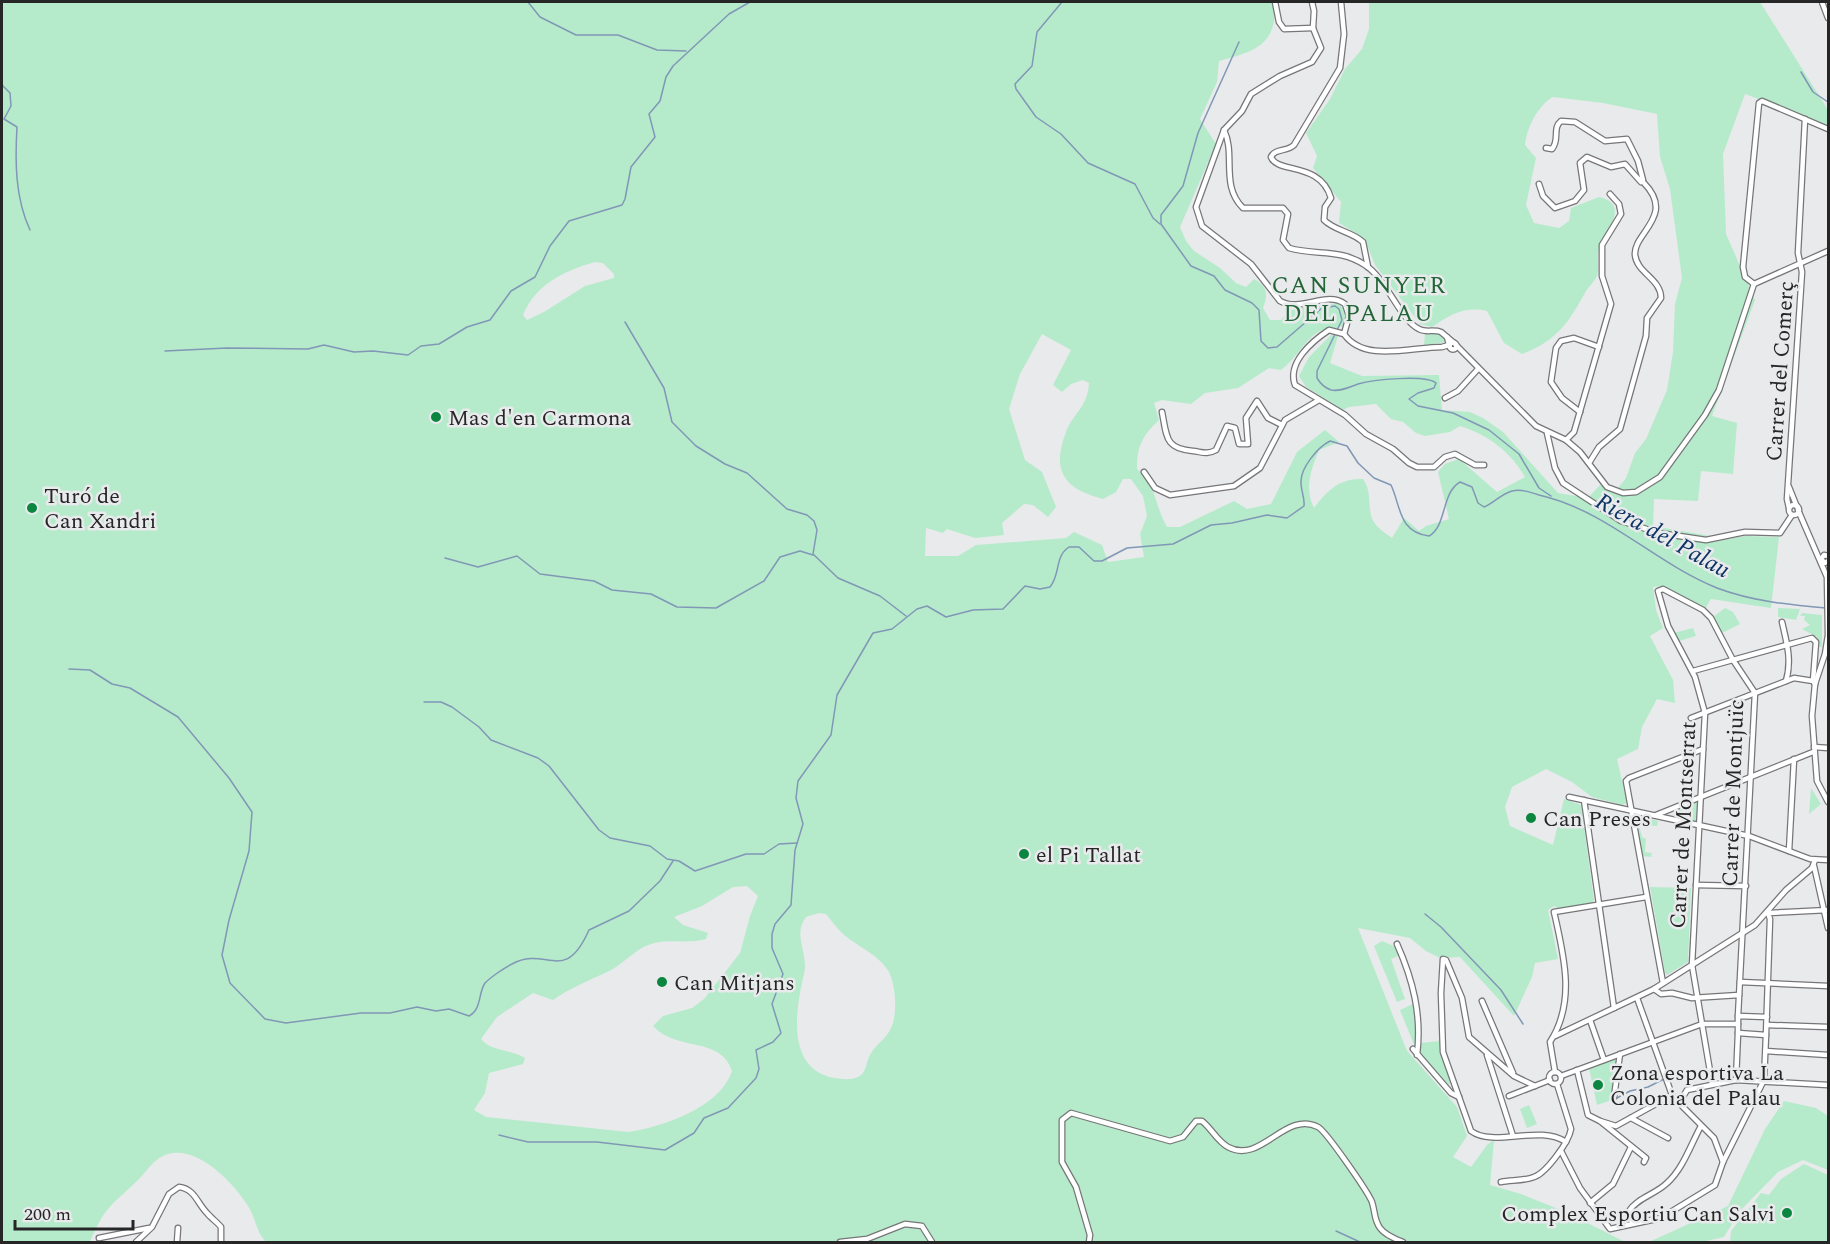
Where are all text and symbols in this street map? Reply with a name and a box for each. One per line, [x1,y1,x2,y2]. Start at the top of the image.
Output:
district label: CAN SUNYER DEL PALAU [1271,268,1447,332]
street label: Carrer del Comerç [1758,280,1803,462]
place label: Mas d'en Carmona [448,402,632,435]
marker: Mas d'en Carmona [429,410,443,424]
place label: Turó de Can Xandri [44,480,156,538]
water label: Riera del Palau [1588,484,1737,588]
marker: Turó de Can Xandri [25,501,39,515]
street label: Carrer de Montjuïc [1714,699,1753,887]
street label: Carrer de Montserrat [1662,720,1705,930]
place label: Can Preses [1543,803,1651,836]
marker: Can Preses [1524,811,1538,825]
place label: el Pi Tallat [1036,839,1141,872]
marker: el Pi Tallat [1017,847,1031,861]
place label: Can Mitjans [674,967,795,1000]
marker: Can Mitjans [655,975,669,989]
place label: Zona esportiva La Colonia del Palau [1610,1057,1784,1115]
marker: Zona esportiva La Colonia del Palau [1591,1078,1605,1092]
scale bar [15,1193,134,1231]
place label: Complex Esportiu Can Salvi [1501,1198,1775,1231]
text: 200 m [24,1201,71,1228]
marker: Complex Esportiu Can Salvi [1780,1206,1794,1220]

